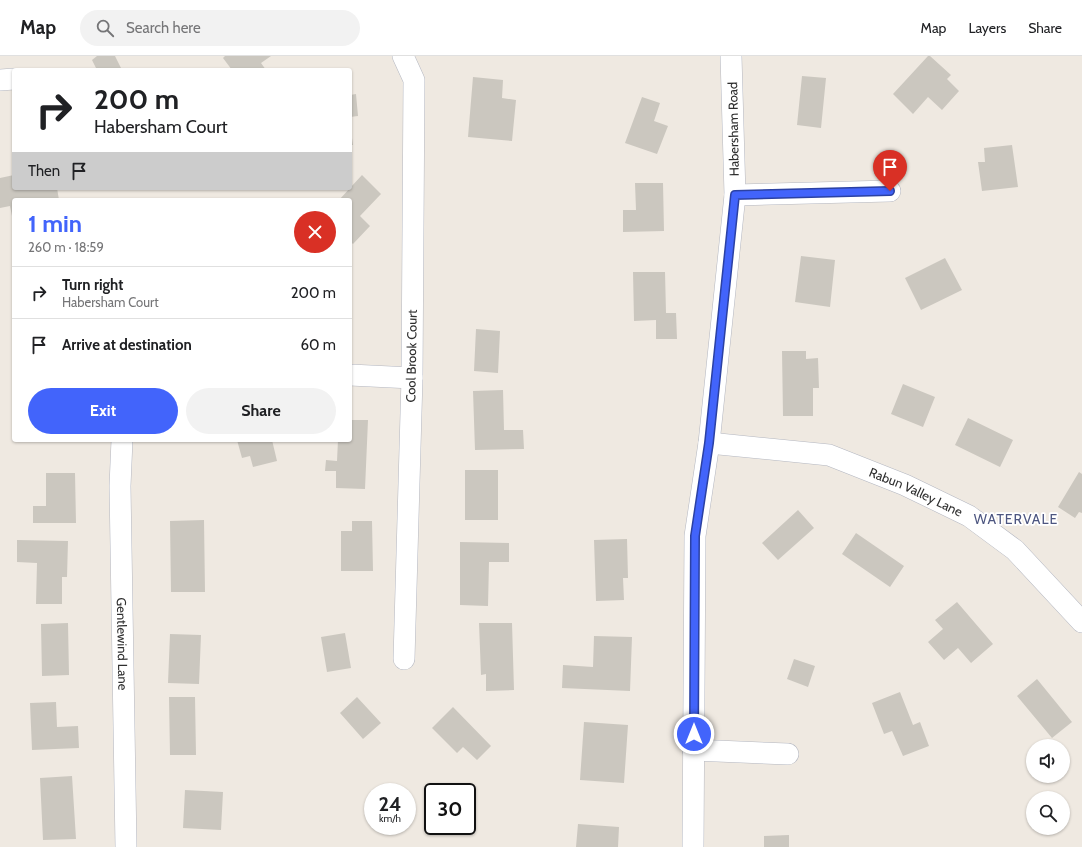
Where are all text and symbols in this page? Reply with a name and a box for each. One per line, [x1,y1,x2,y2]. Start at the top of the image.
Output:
search box [80,10,360,46]
text: Map [20,16,56,39]
icon: search [94,17,116,39]
text: Search here [126,19,201,37]
text: Map [921,19,946,37]
text: Layers [968,19,1006,37]
text: Share [1028,19,1062,37]
text: 200 m [94,82,179,116]
street label: Habersham Road [724,82,742,176]
icon: right [28,84,80,136]
text: Habersham Court [94,116,228,138]
pin [873,150,907,191]
icon: arrive [879,156,901,178]
icon: arrive [68,160,90,182]
text: Then [28,162,60,180]
text: 1 min [28,209,82,238]
button: close [294,211,336,253]
text: 260 m · 18:59 [28,239,104,255]
text: Turn right [62,276,123,294]
icon: right [28,282,50,304]
text: 200 m [291,284,336,302]
text: Habersham Court [62,294,159,310]
street label: Cool Brook Court [402,309,420,403]
icon: arrive [28,334,50,356]
text: Arrive at destination [62,336,192,354]
text: 60 m [300,336,336,354]
button: Exit [28,388,178,434]
button: Share [186,388,336,434]
street label: Rabun Valley Lane [867,464,966,520]
district label: WATERVALE [974,510,1058,528]
street label: Gentlewind Lane [114,597,131,691]
position arrow [673,713,715,755]
map controls [1026,739,1070,835]
button: sound [1026,739,1070,783]
speed limit sign: 30 [424,783,476,835]
button: search [1026,791,1070,835]
text: 24 [379,792,402,816]
text: km/h [379,812,401,825]

